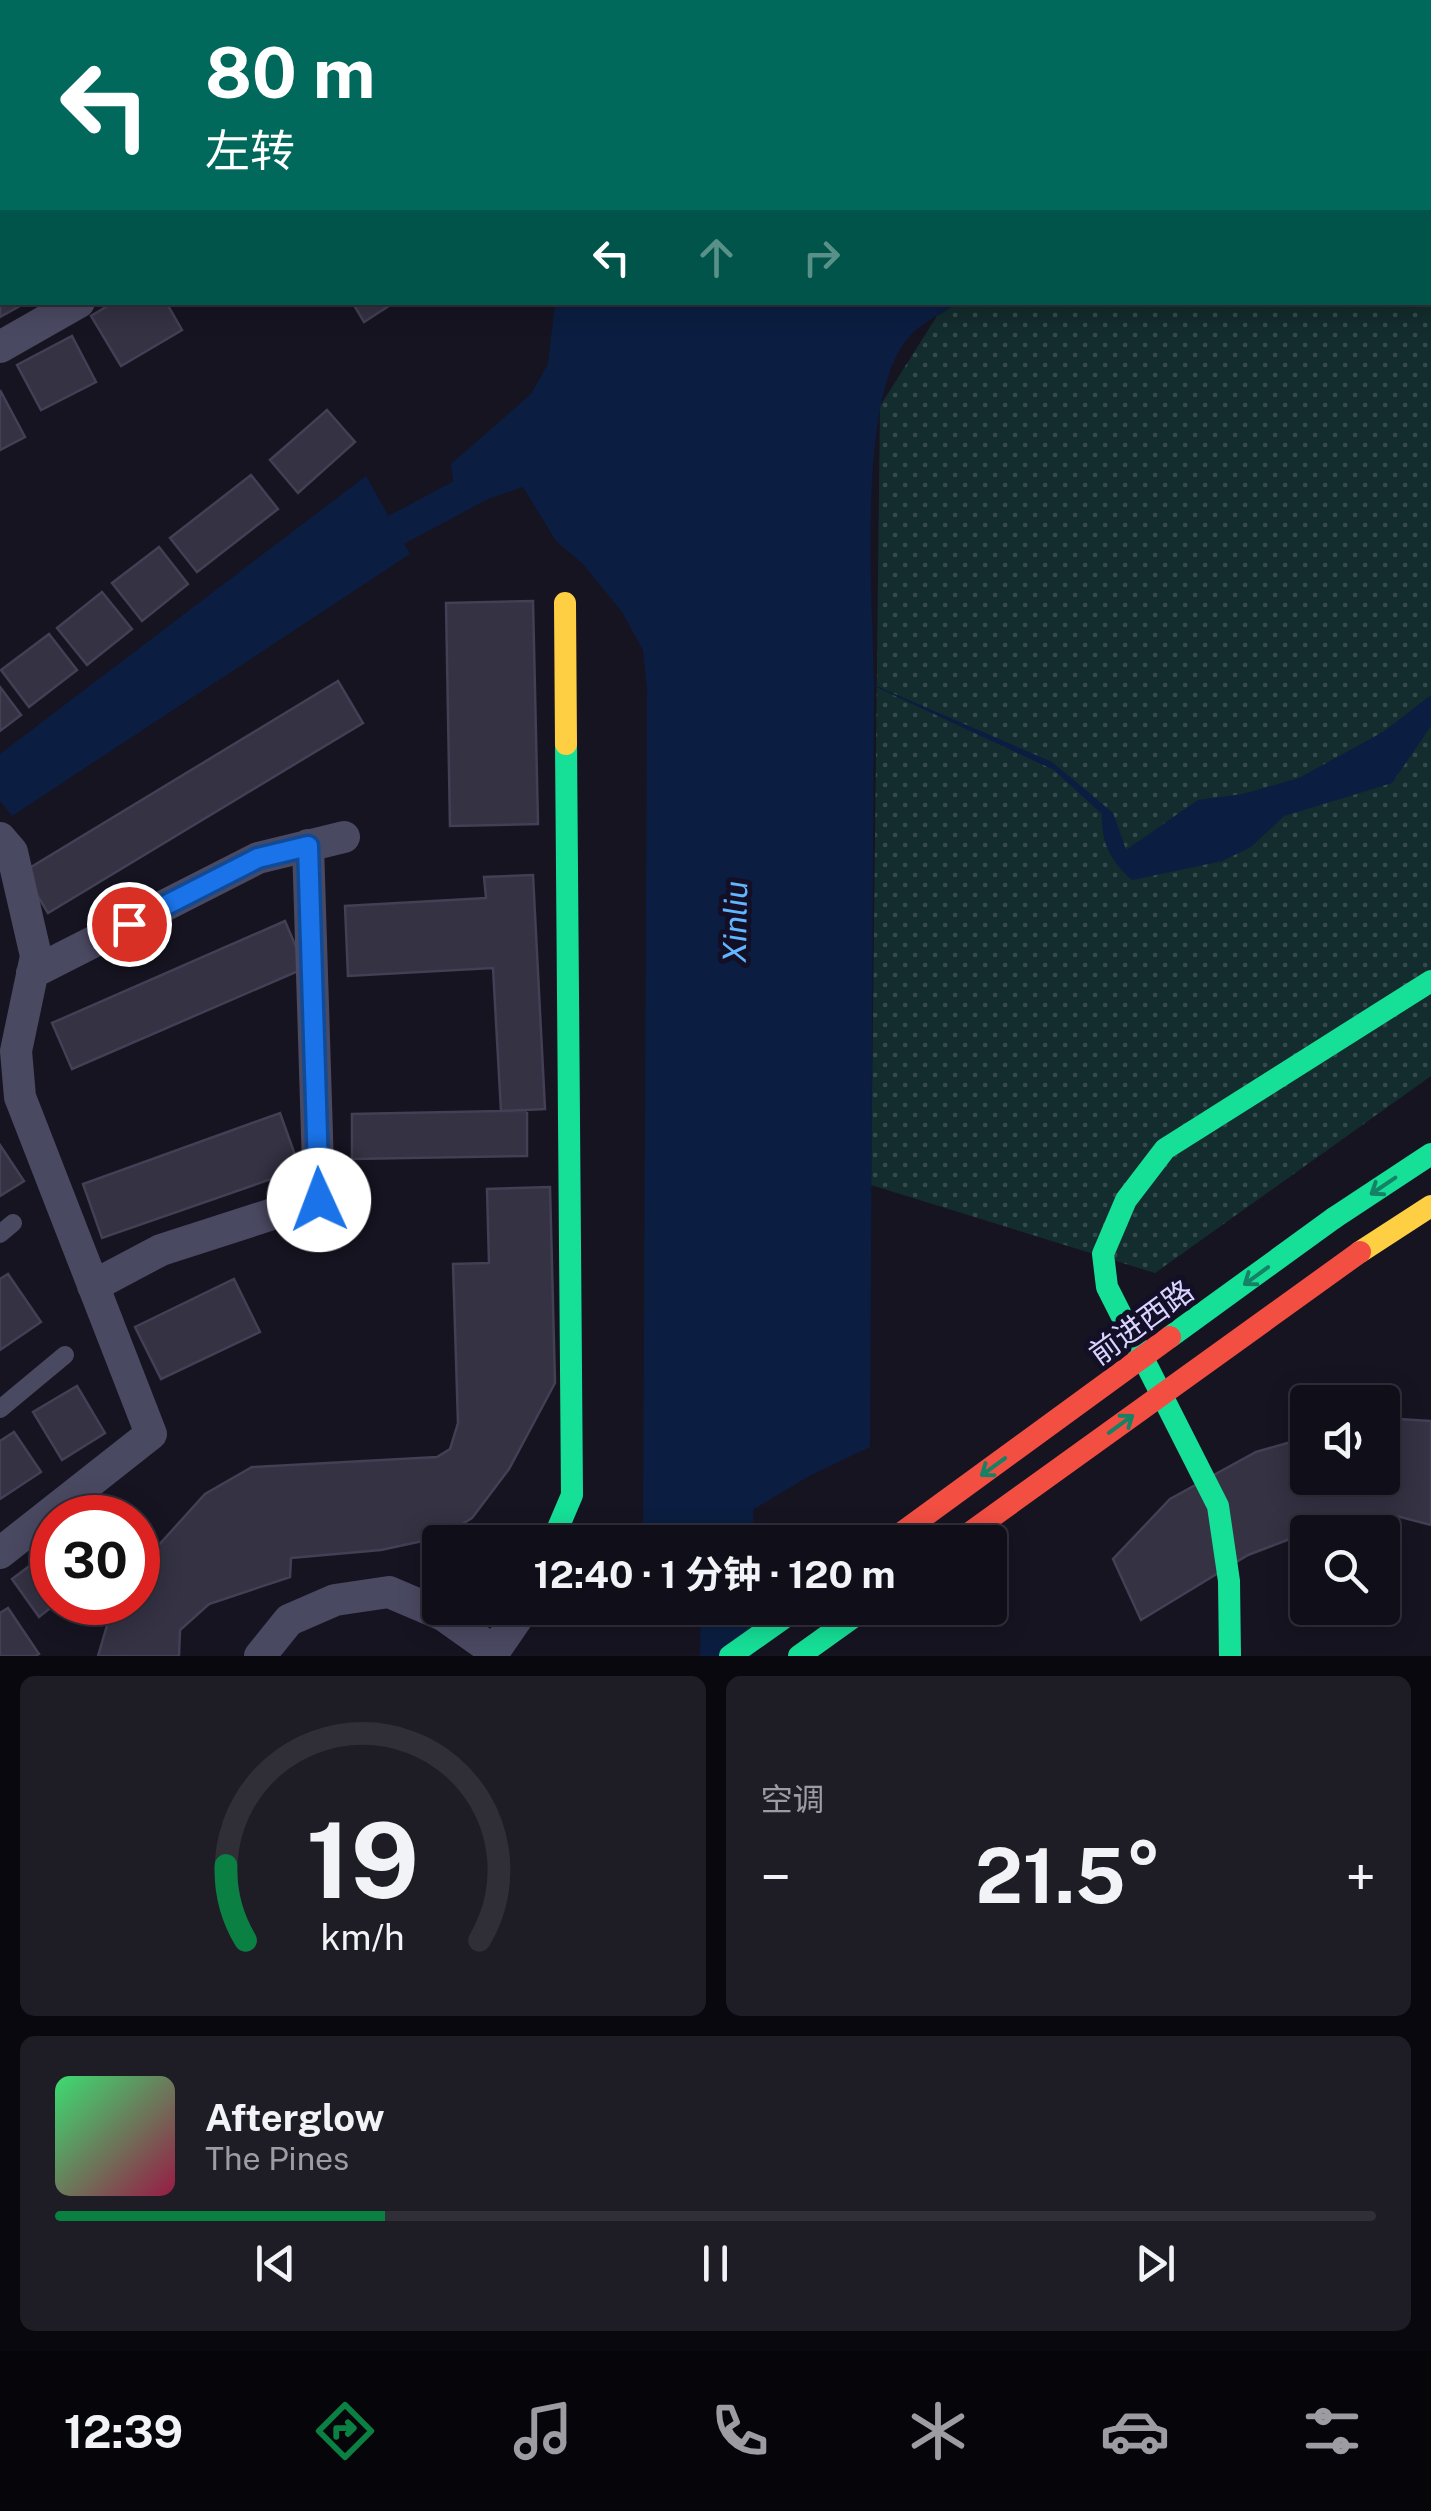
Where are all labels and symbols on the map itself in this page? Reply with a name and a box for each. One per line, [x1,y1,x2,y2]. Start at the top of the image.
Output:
water label: Xinliu [716,881,754,963]
pin [87,882,172,967]
position arrow [267,1148,371,1252]
one-way arrow [1369,1175,1397,1196]
one-way arrow [1243,1265,1270,1286]
street label: 前进西路 [1082,1272,1200,1372]
one-way arrow [1107,1414,1134,1435]
one-way arrow [980,1457,1007,1478]
speed limit sign: 30 [30,1495,160,1625]

